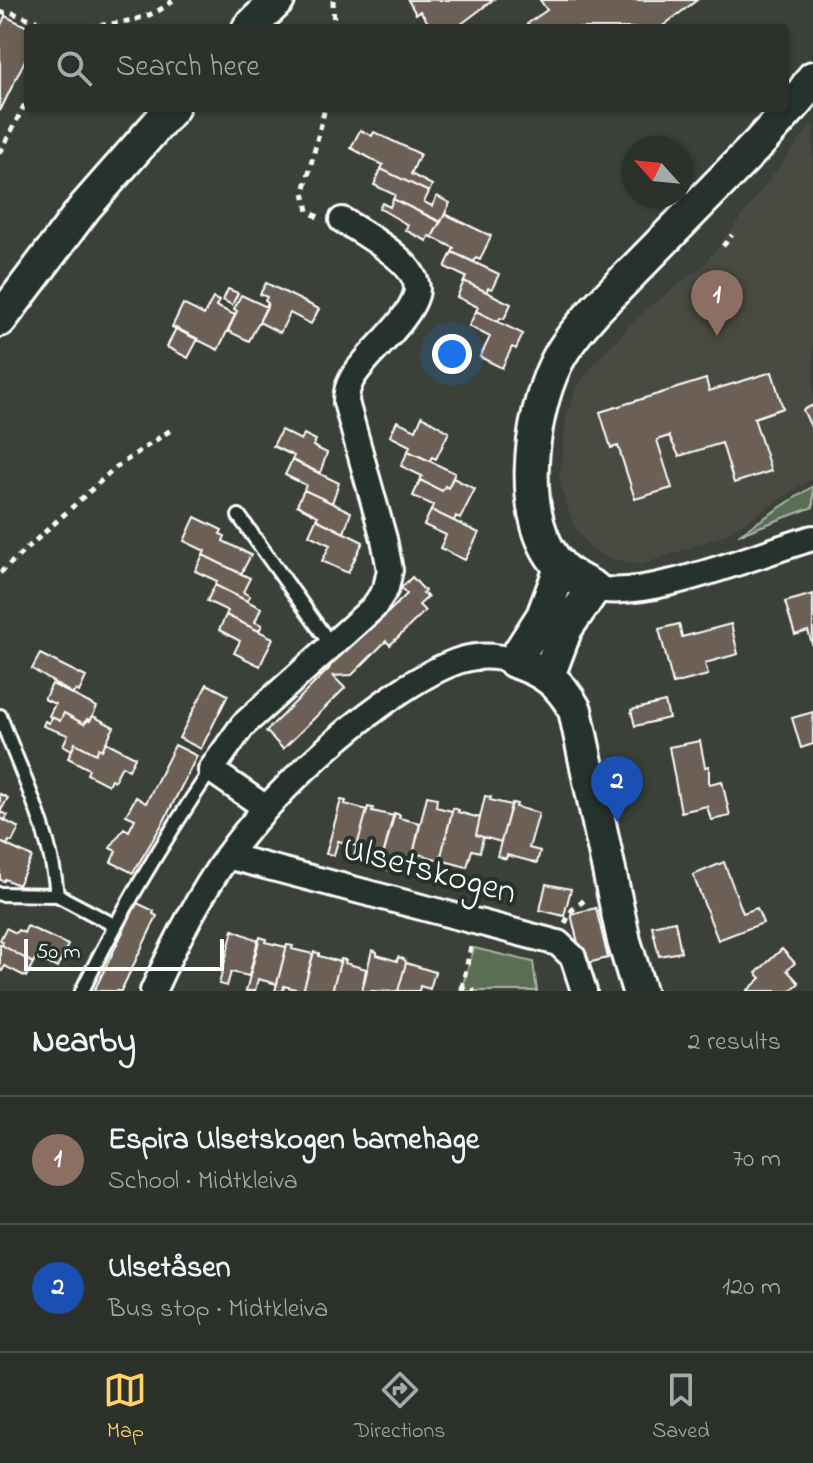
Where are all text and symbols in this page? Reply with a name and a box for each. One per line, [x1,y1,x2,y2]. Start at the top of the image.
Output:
search box [24,24,789,112]
icon: search [52,46,96,90]
text: Search here [116,46,260,90]
north arrow [621,136,693,208]
pin: 1 [691,270,743,336]
your location [432,334,472,374]
pin: 2 [591,756,643,822]
street label: Ulsetskogen [336,823,522,921]
scale bar [24,935,224,971]
text: 50 m [36,937,81,969]
text: Nearby [32,1018,136,1068]
text: 2 results [688,1024,781,1062]
text: Espira Ulsetskogen barnehage [108,1119,479,1163]
text: 1 [54,1141,62,1179]
text: 70 m [732,1141,781,1179]
text: School · Midtkleiva [108,1163,298,1201]
text: Ulsetåsen [108,1247,231,1291]
text: 2 [52,1269,64,1307]
text: 120 m [722,1269,781,1307]
text: Bus stop · Midtkleiva [108,1291,328,1329]
tab: Map [103,1368,147,1448]
tab: Directions [354,1368,445,1448]
tab: Saved [652,1368,710,1448]

